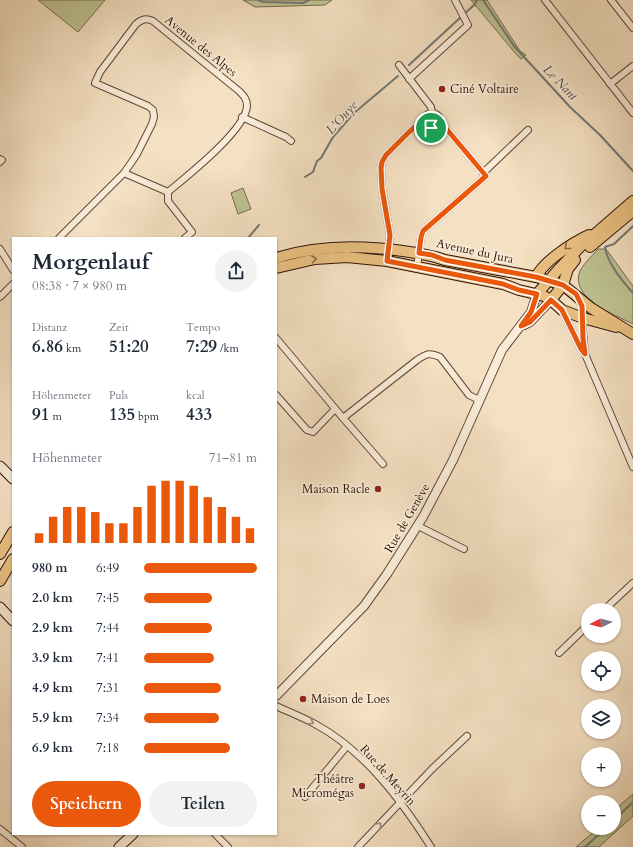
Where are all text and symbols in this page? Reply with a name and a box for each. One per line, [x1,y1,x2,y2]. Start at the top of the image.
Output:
street label: Avenue des Alpes [162,12,240,80]
water label: Le Nant [539,61,582,105]
place label: Ciné Voltaire [450,81,519,97]
marker: Ciné Voltaire [437,84,447,94]
water label: L'Ouye [322,96,362,138]
pin [414,111,448,145]
icon: arrive [420,117,442,139]
street label: Avenue du Jura [435,235,516,267]
one-way arrow [565,243,572,250]
text: Morgenlauf [32,247,149,277]
button: share [215,250,257,292]
one-way arrow [311,255,317,264]
text: 08:38 · 7 × 980 m [32,277,127,295]
text: Distanz [32,320,67,335]
text: Zeit [109,320,128,335]
text: Tempo [186,320,220,335]
text: 6.86 [32,335,63,358]
text: 51:20 [109,335,149,358]
text: 7:29 [186,335,217,358]
text: km [63,341,81,356]
text: /km [217,341,239,356]
text: Höhenmeter [32,388,91,403]
text: Puls [109,388,128,403]
text: kcal [186,388,204,403]
text: 91 [32,403,49,426]
text: 135 [109,403,135,426]
text: 433 [186,403,212,426]
text: m [49,409,62,424]
text: bpm [135,409,159,424]
text: Höhenmeter [32,449,102,467]
text: 71–81 m [209,449,257,467]
street label: Rue de Genève [381,480,433,556]
place label: Maison Racle [302,481,370,497]
marker: Maison Racle [373,484,383,494]
text: 980 m [32,559,67,577]
text: 6:49 [96,559,119,577]
text: 2.0 km [32,589,73,607]
text: 7:45 [96,589,119,607]
north arrow [581,603,621,643]
map controls [581,603,621,835]
text: 2.9 km [32,619,73,637]
text: 7:44 [96,619,119,637]
text: 3.9 km [32,649,73,667]
text: 7:41 [96,649,119,667]
button: locate [581,651,621,691]
text: 4.9 km [32,679,73,697]
text: 7:31 [96,679,119,697]
place label: Maison de Loes [311,691,390,707]
marker: Maison de Loes [298,694,308,704]
button: layers [581,699,621,739]
text: 5.9 km [32,709,73,727]
text: 7:34 [96,709,119,727]
one-way arrow [307,717,315,725]
text: 6.9 km [32,739,73,757]
text: 7:18 [96,739,119,757]
street label: Rue de Meyrin [357,741,420,809]
button: + [581,747,621,787]
place label: Théâtre Micromégas [291,771,354,801]
button: Speichern [32,781,141,827]
button: Teilen [149,781,257,827]
marker: Théâtre Micromégas [357,781,367,791]
button: − [581,795,621,835]
one-way arrow [374,822,381,830]

